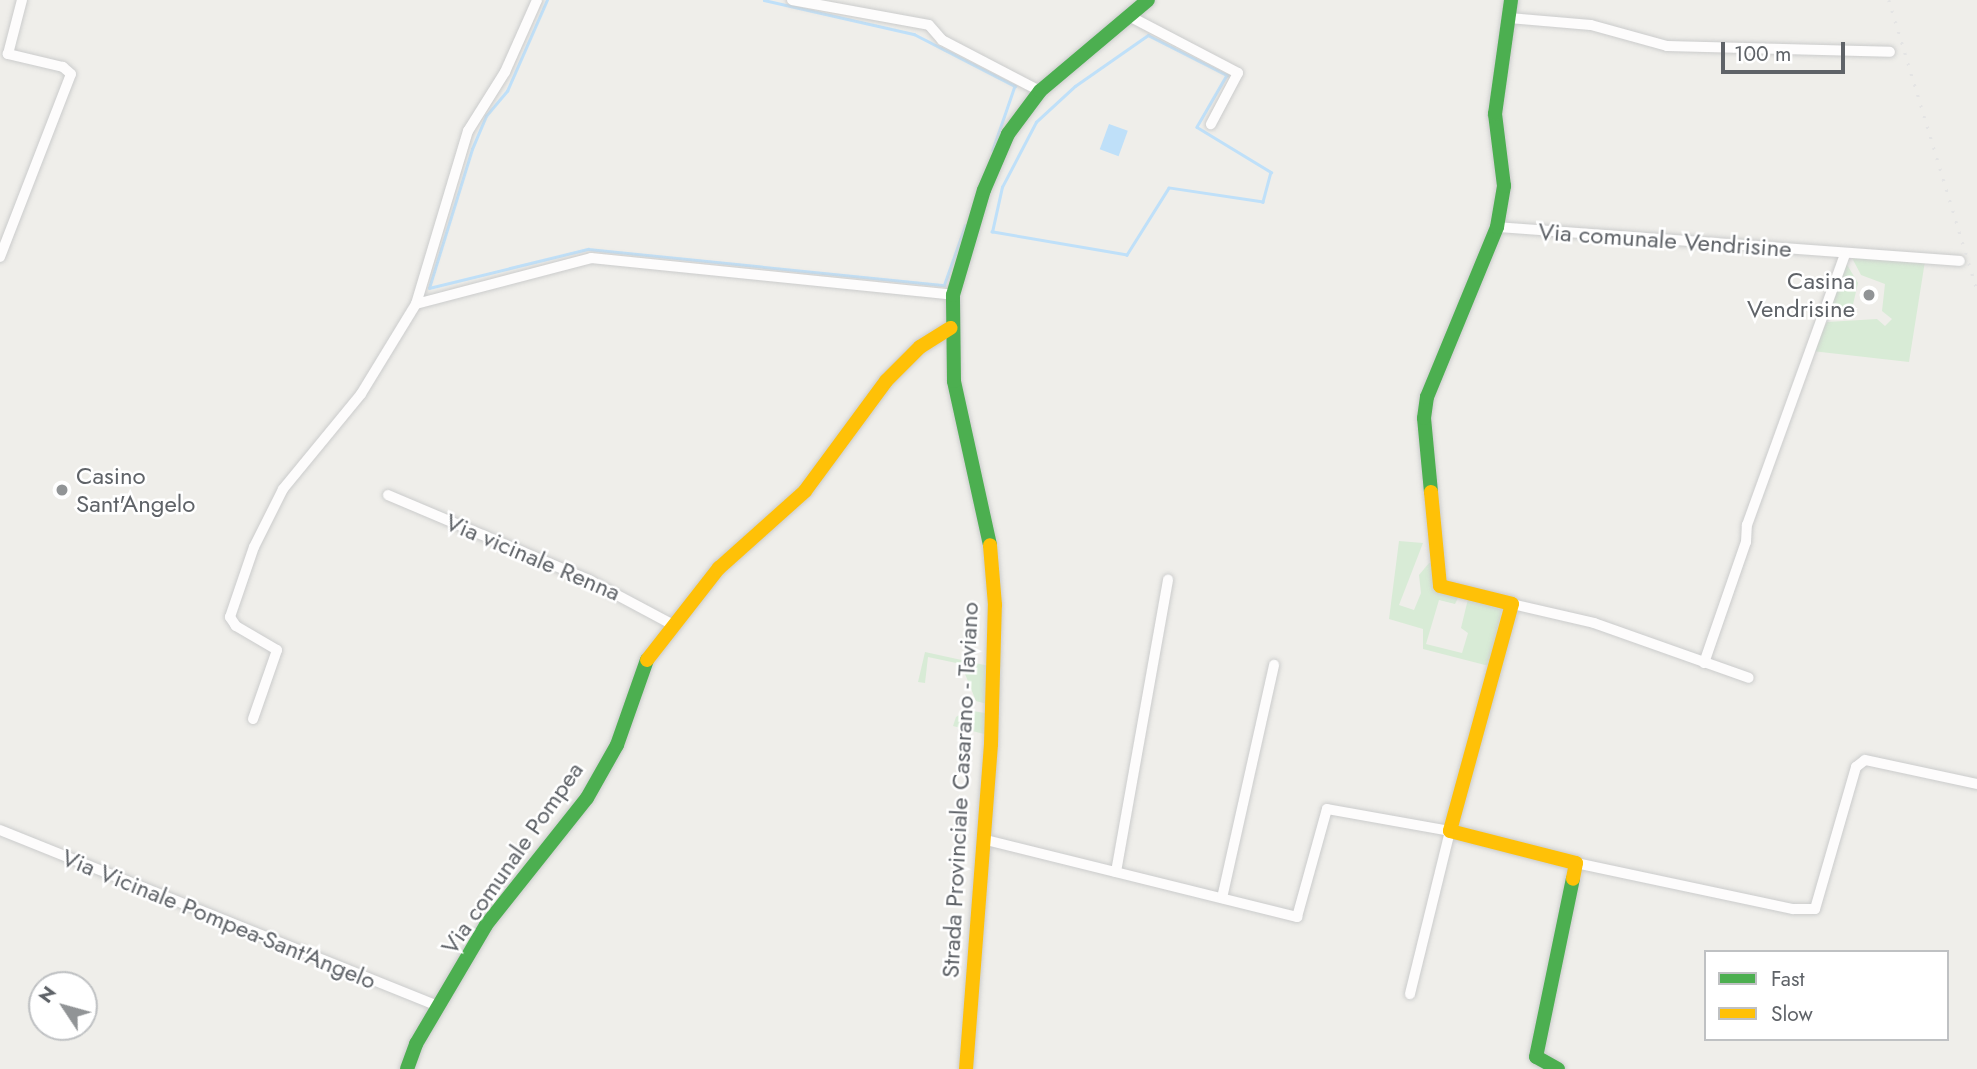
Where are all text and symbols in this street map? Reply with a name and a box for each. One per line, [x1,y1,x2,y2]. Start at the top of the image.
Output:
scale bar [1725,28,1849,72]
text: 100 m [1734,39,1791,69]
street label: Via comunale Vendrisine [1537,217,1793,263]
place label: Casina Vendrisine [1747,267,1855,323]
marker: Casina Vendrisine [1861,287,1877,303]
place label: Casino Sant'Angelo [76,462,195,518]
marker: Casino Sant'Angelo [54,482,70,498]
street label: Via vicinale Renna [441,507,625,607]
street label: Strada Provinciale Casarano - Taviano [936,601,984,979]
street label: Via comunale Pompea [435,756,589,960]
street label: Via Vicinale Pompea-Sant'Angelo [58,843,380,995]
legend [1704,950,1949,1041]
text: Fast [1771,964,1804,994]
north arrow [28,971,98,1041]
text: N [32,980,63,1009]
text: Slow [1771,999,1813,1029]

